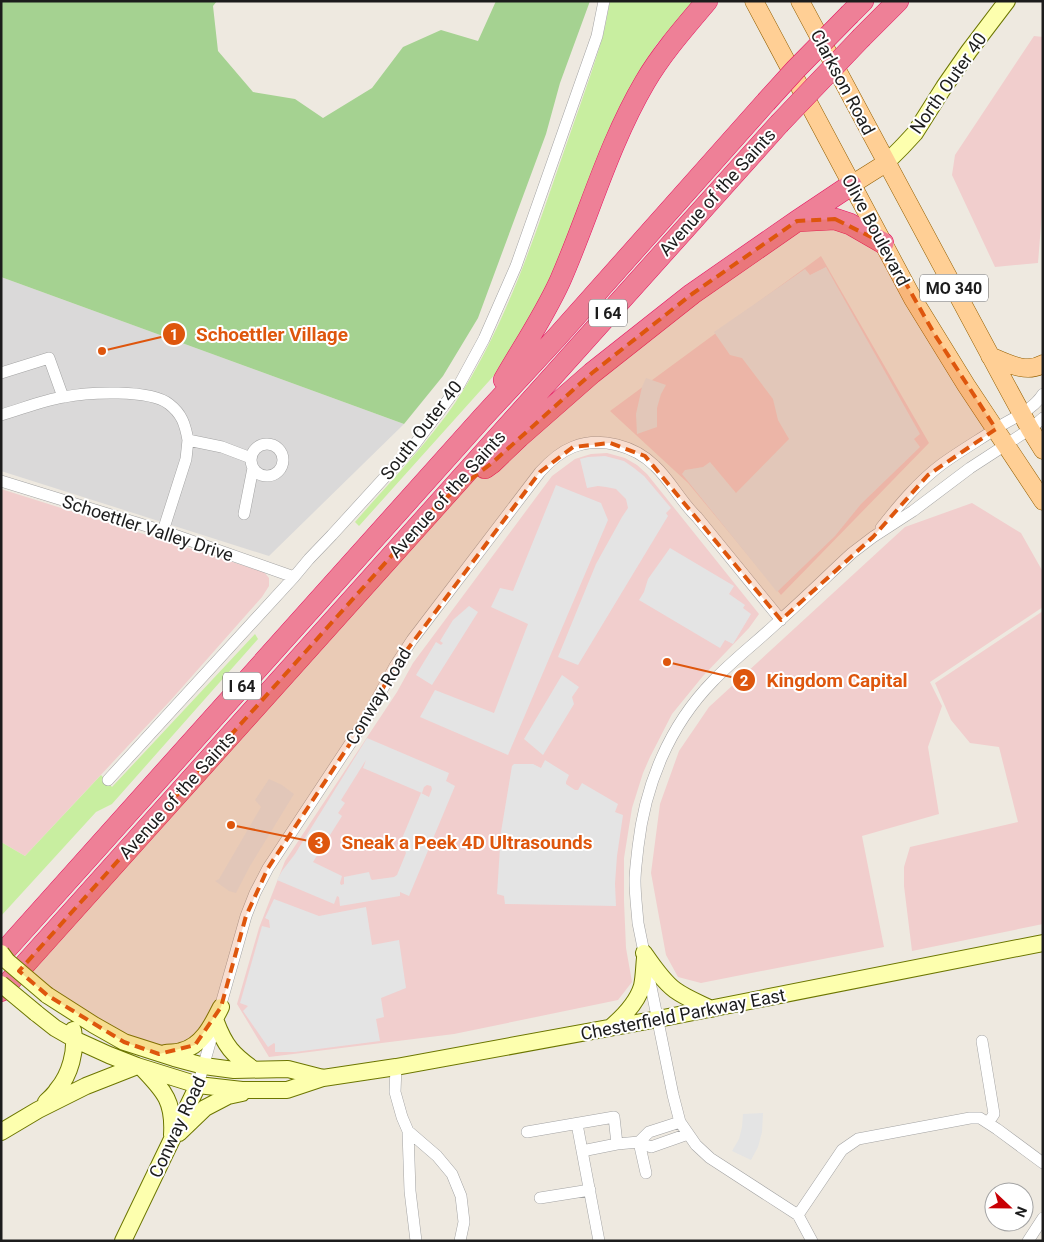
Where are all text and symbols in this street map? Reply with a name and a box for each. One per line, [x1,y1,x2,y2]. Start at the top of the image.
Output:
street label: Clarkson Road [806,26,880,138]
street label: North Outer 40 [905,28,991,138]
street label: Avenue of the Saints [654,124,780,260]
street label: Olive Boulevard [838,171,914,289]
road number: MO 340 [920,274,988,302]
road number: I 64 [589,300,627,326]
callout: Schoettler Village [161,317,358,351]
text: Schoettler Village [196,323,348,346]
text: 1 [170,326,178,344]
street label: South Outer 40 [376,376,466,484]
street label: Avenue of the Saints [384,426,510,562]
street label: Schoettler Valley Drive [60,490,236,566]
street label: Conway Road [341,644,415,748]
callout: Kingdom Capital [731,663,917,697]
text: Kingdom Capital [766,669,908,692]
road number: I 64 [223,672,261,699]
text: 2 [740,672,749,690]
street label: Avenue of the Saints [114,727,240,863]
callout: Sneak a Peek 4D Ultrasounds [306,826,602,860]
text: Sneak a Peek 4D Ultrasounds [341,831,593,854]
text: 3 [315,834,323,852]
street label: Chesterfield Parkway East [579,984,787,1044]
street label: Conway Road [144,1073,210,1181]
north arrow [984,1182,1034,1232]
text: N [1012,1204,1030,1219]

